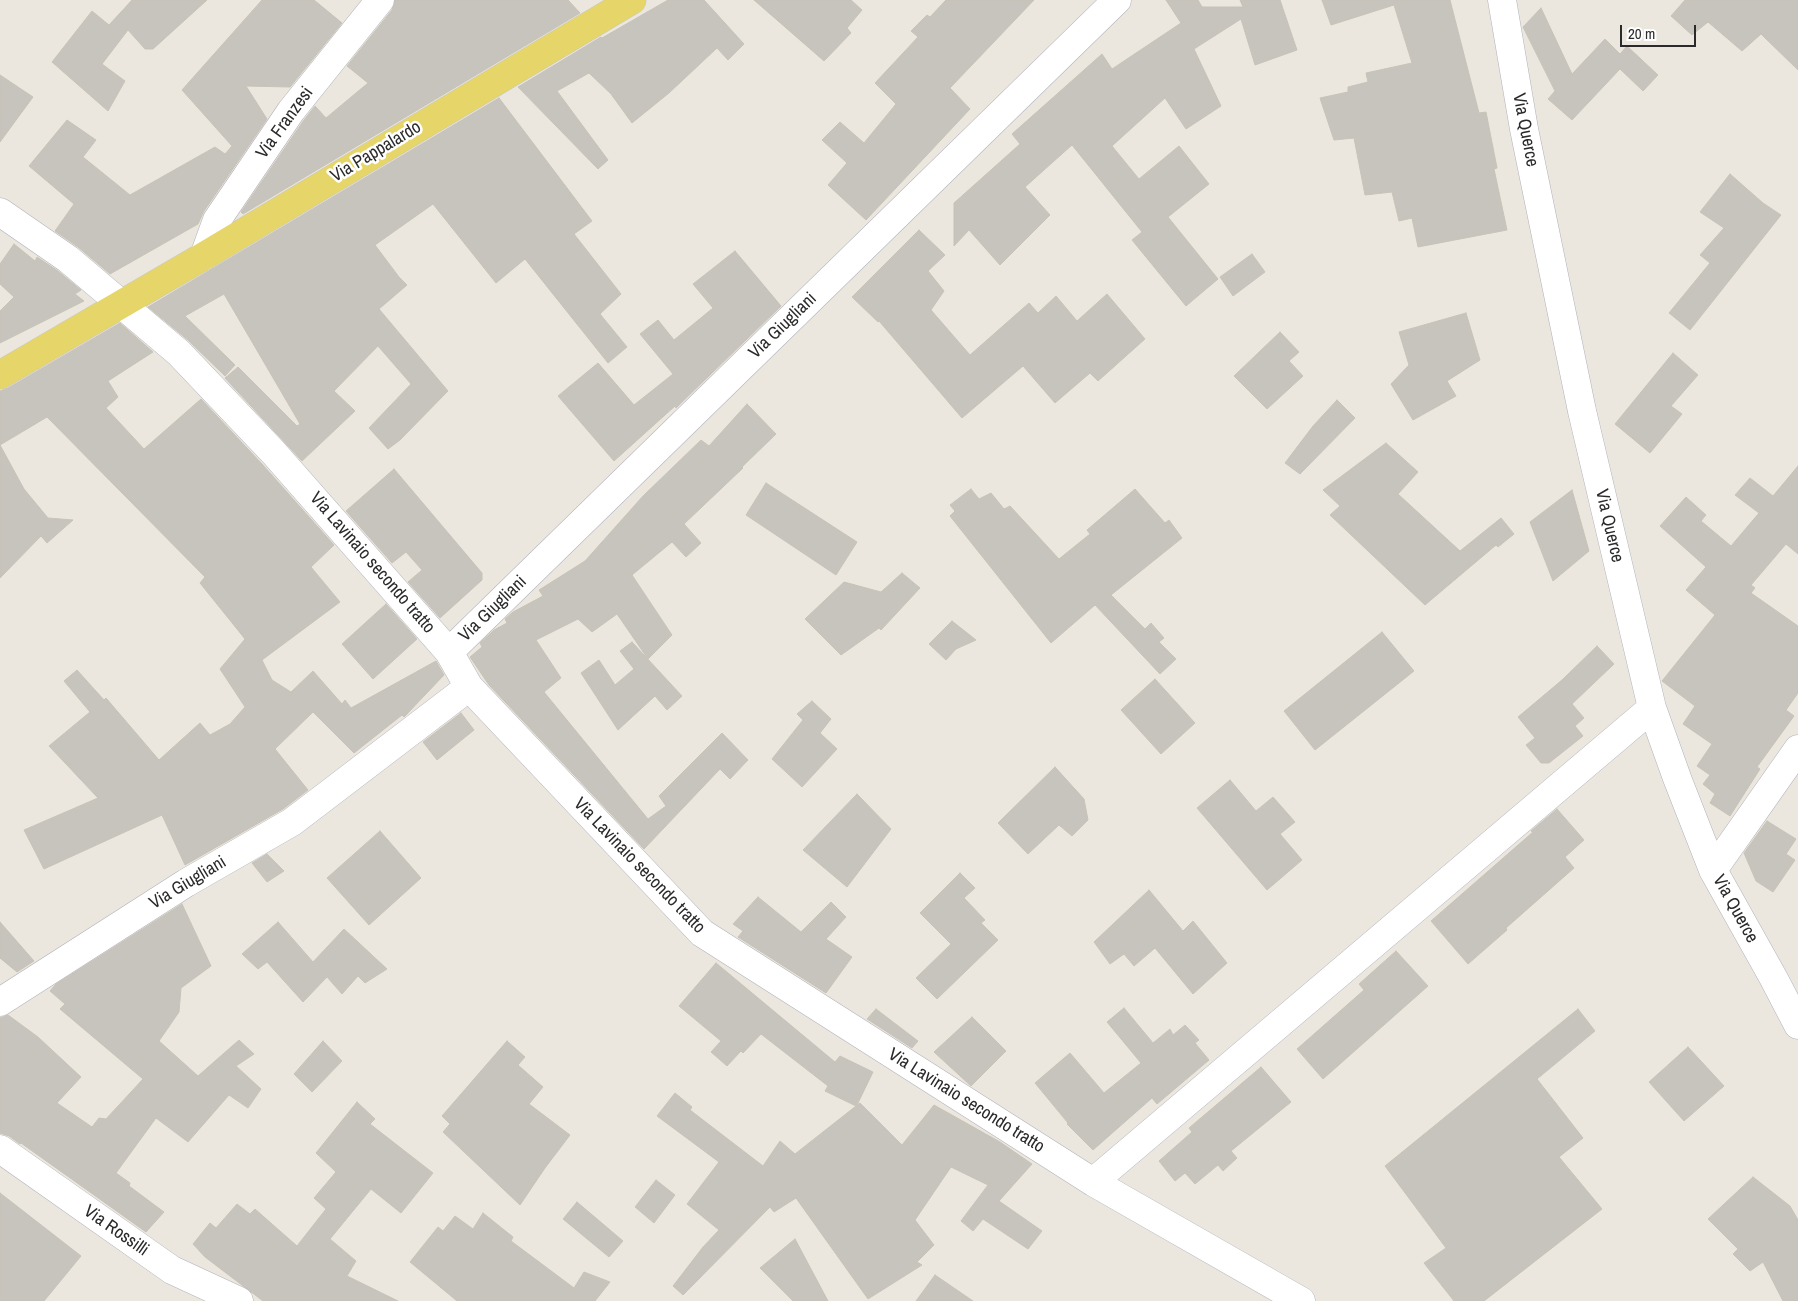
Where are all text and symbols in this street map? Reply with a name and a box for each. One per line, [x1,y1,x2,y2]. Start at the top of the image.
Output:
scale bar [1623,15,1699,47]
text: 20 m [1628,23,1655,44]
street label: Via Franzesi [252,83,318,163]
street label: Via Querce [1507,91,1543,169]
street label: Via Pappalardo [327,117,425,187]
street label: Via Giugliani [745,288,821,364]
street label: Via Querce [1590,487,1628,565]
street label: Via Lavinaio secondo tratto [305,488,439,638]
street label: Via Giugliani [455,571,531,647]
street label: Via Lavinaio secondo tratto [569,794,709,938]
street label: Via Giugliani [146,852,230,914]
street label: Via Querce [1708,871,1762,947]
street label: Via Lavinaio secondo tratto [884,1044,1048,1158]
street label: Via Rossilli [79,1201,153,1261]

